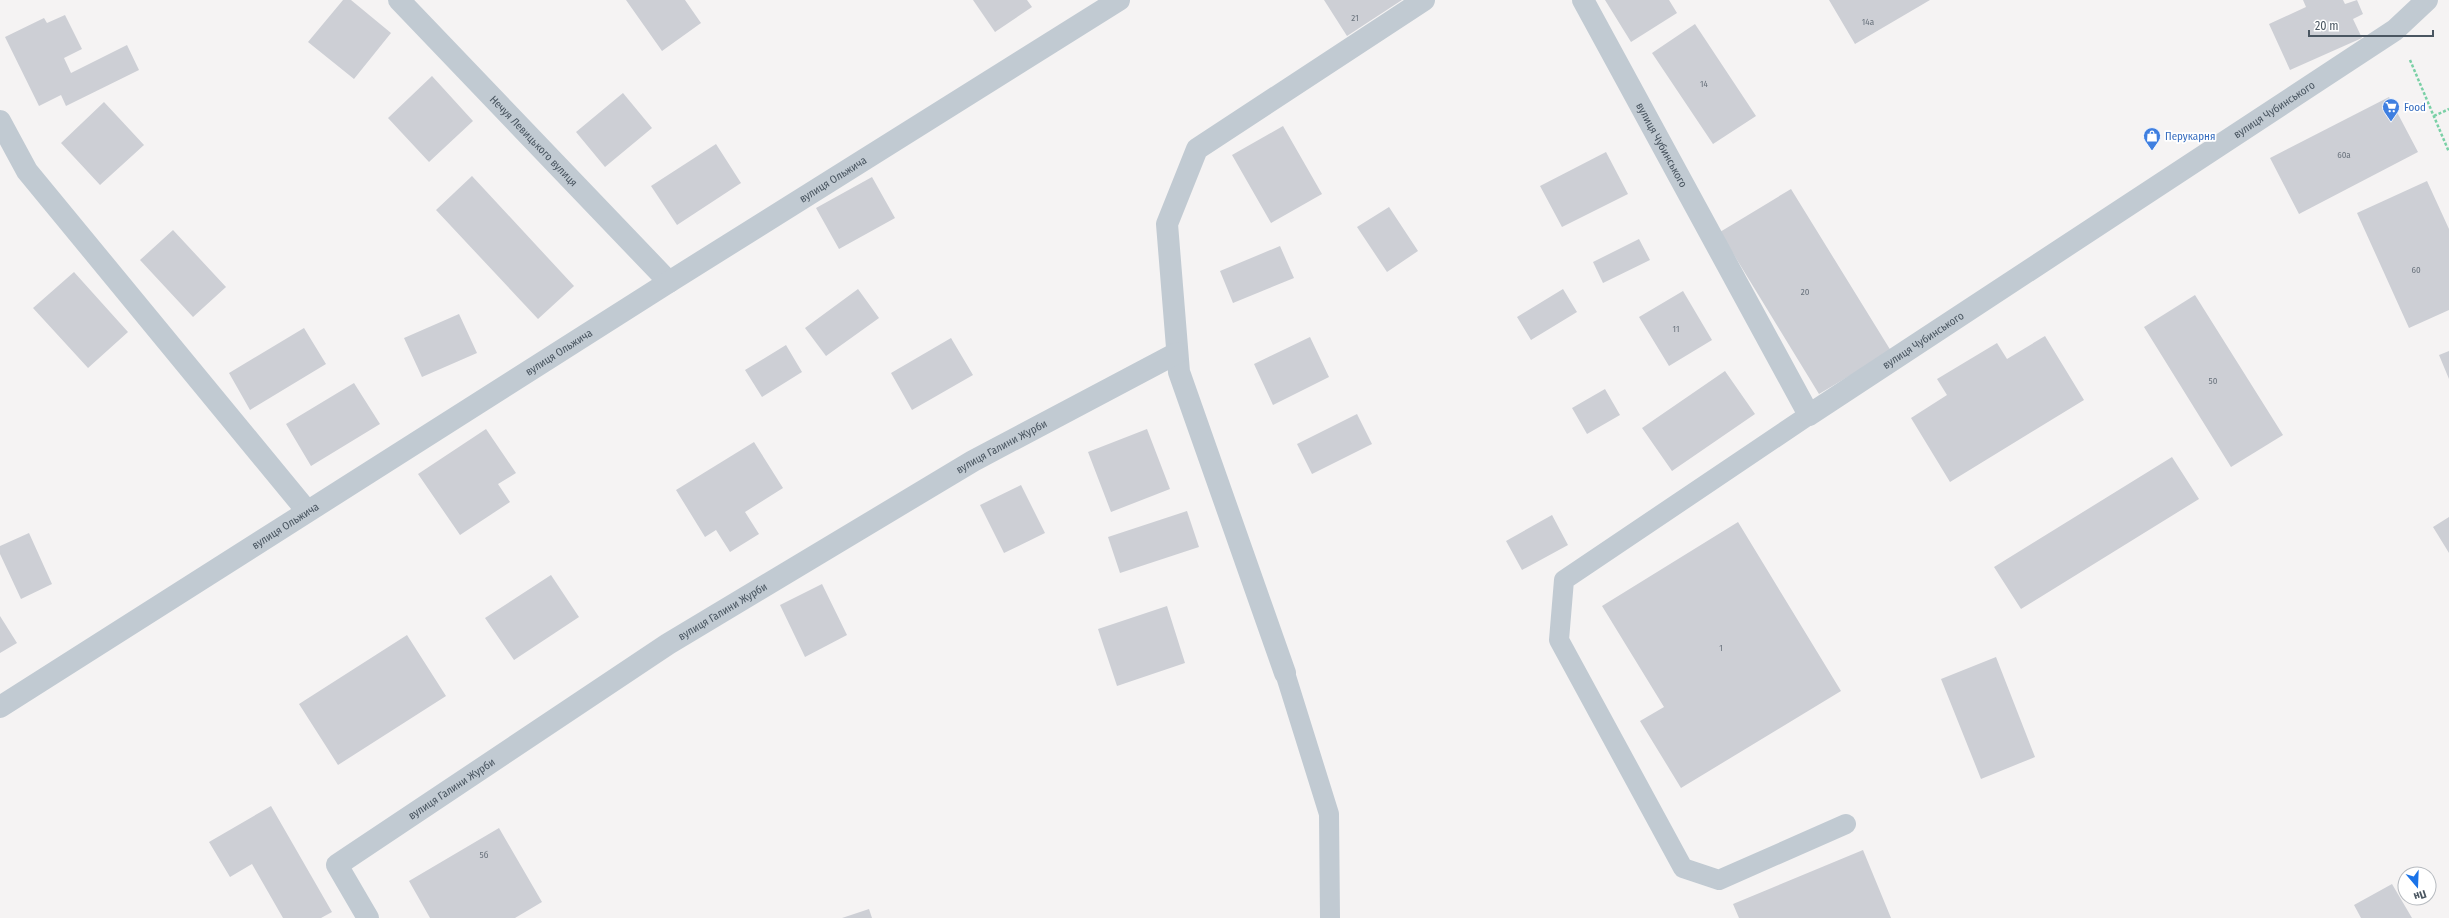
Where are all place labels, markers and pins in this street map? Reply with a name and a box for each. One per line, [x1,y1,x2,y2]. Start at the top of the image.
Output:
supermarket icon: Food [2381,97,2401,122]
place label: Food [2404,101,2426,114]
shop icon: Перукарня [2142,126,2162,151]
place label: Перукарня [2165,130,2215,143]

